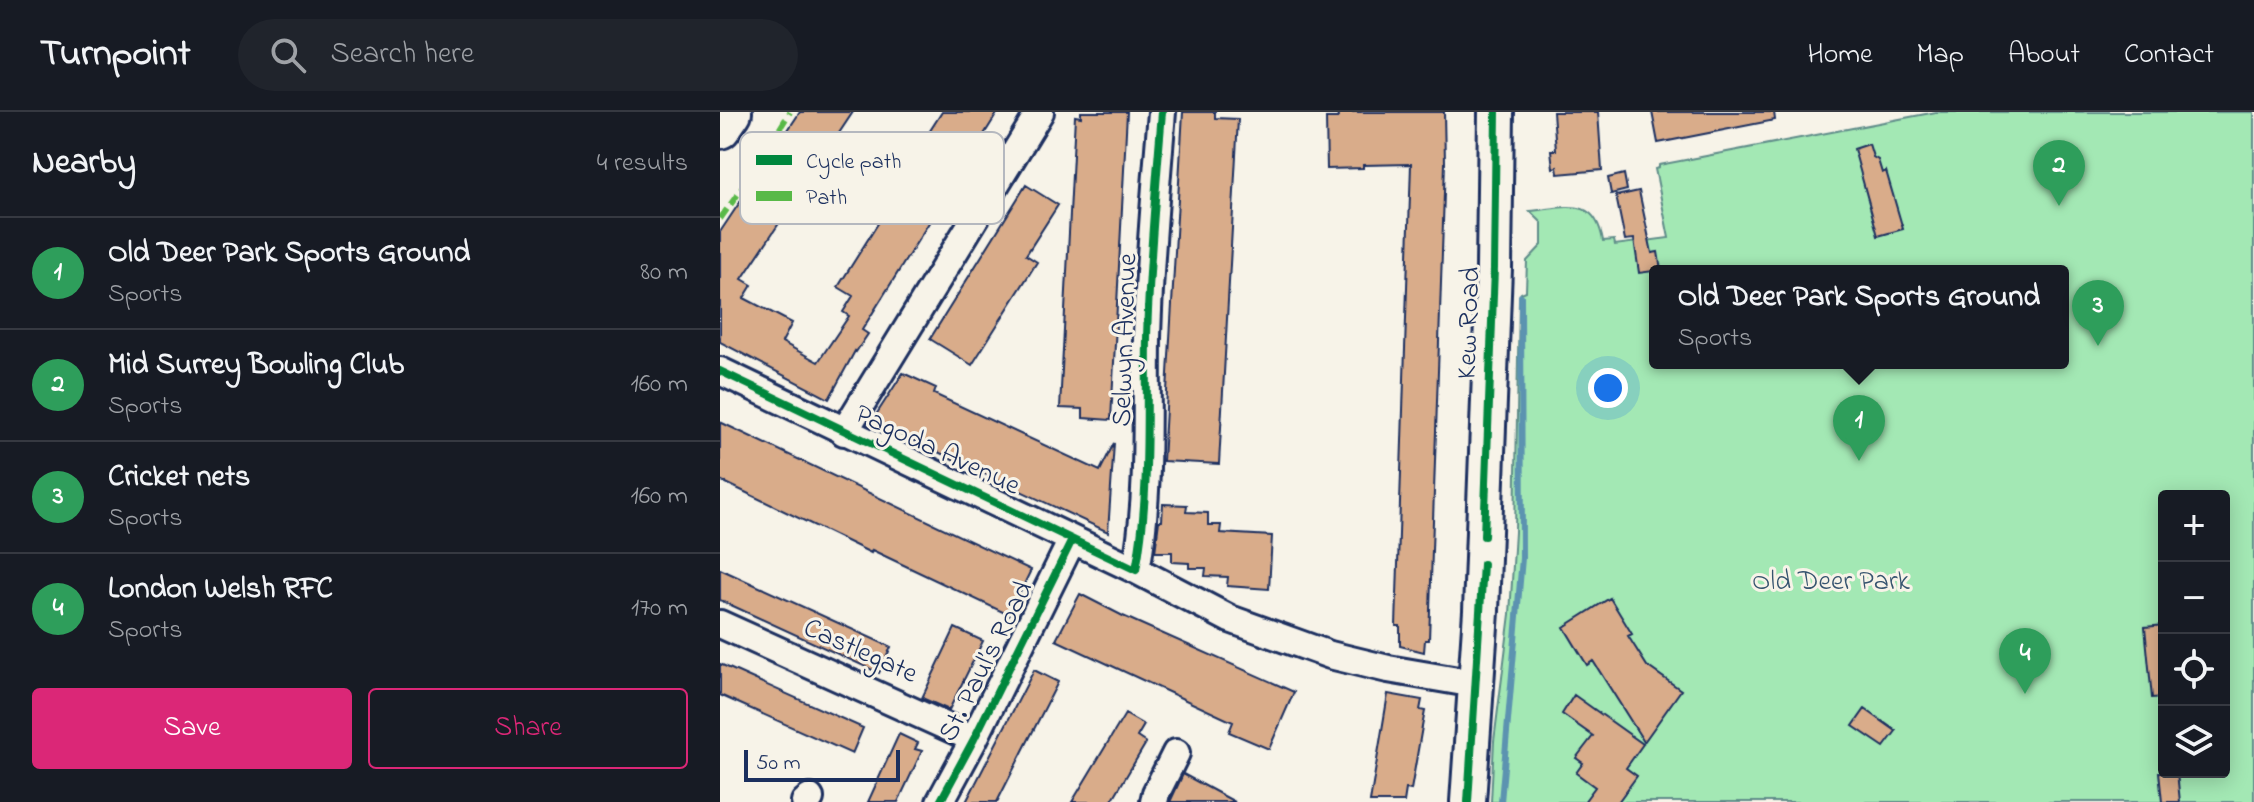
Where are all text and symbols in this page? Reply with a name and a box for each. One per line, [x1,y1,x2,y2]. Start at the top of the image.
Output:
search box [238,19,798,91]
text: Turnpoint [40,27,190,83]
icon: search [266,33,310,77]
text: Search here [330,33,474,77]
text: Home [1807,35,1873,76]
text: Map [1917,35,1964,76]
text: About [2008,35,2080,76]
text: Contact [2124,35,2214,76]
legend [740,132,1004,224]
text: Nearby [32,139,136,189]
pin: 2 [2033,140,2085,206]
text: 4 results [597,145,688,183]
text: Cycle path [806,147,901,180]
text: Path [806,183,847,215]
text: Old Deer Park Sports Ground [108,232,470,276]
street label: Selwyn Avenue [1102,252,1150,428]
text: 1 [54,254,62,292]
text: 80 m [640,254,688,292]
popup [1649,265,2069,369]
street label: Kew Road [1448,266,1492,380]
text: Sports [108,276,182,314]
text: Old Deer Park Sports Ground [1678,276,2040,320]
pin: 3 [2072,280,2124,346]
text: Sports [1678,320,1752,358]
text: Mid Surrey Bowling Club [108,344,404,388]
text: 2 [52,366,64,404]
text: 160 m [630,366,688,404]
your location [1588,368,1628,408]
text: Sports [108,388,182,426]
street label: Pagoda Avenue [847,395,1027,507]
pin: 1 [1833,395,1885,461]
text: Cricket nets [108,456,250,500]
text: 3 [53,478,63,516]
text: 160 m [630,478,688,516]
map controls [2158,490,2230,778]
button: + [2158,490,2230,562]
text: Sports [108,500,182,538]
park label: Old Deer Park [1752,562,1911,603]
button: − [2158,562,2230,634]
text: London Welsh RFC [108,568,333,612]
street label: St. Paul’s Road [929,574,1045,749]
text: 4 [53,590,63,628]
text: 170 m [631,590,688,628]
street label: Castlegate [796,609,924,696]
text: Sports [108,612,182,650]
pin: 4 [1999,628,2051,694]
button: locate [2158,634,2230,706]
button: Save [32,688,352,769]
button: Share [368,688,688,769]
button: layers [2158,706,2230,778]
scale bar [744,746,900,782]
text: 50 m [756,748,801,780]

